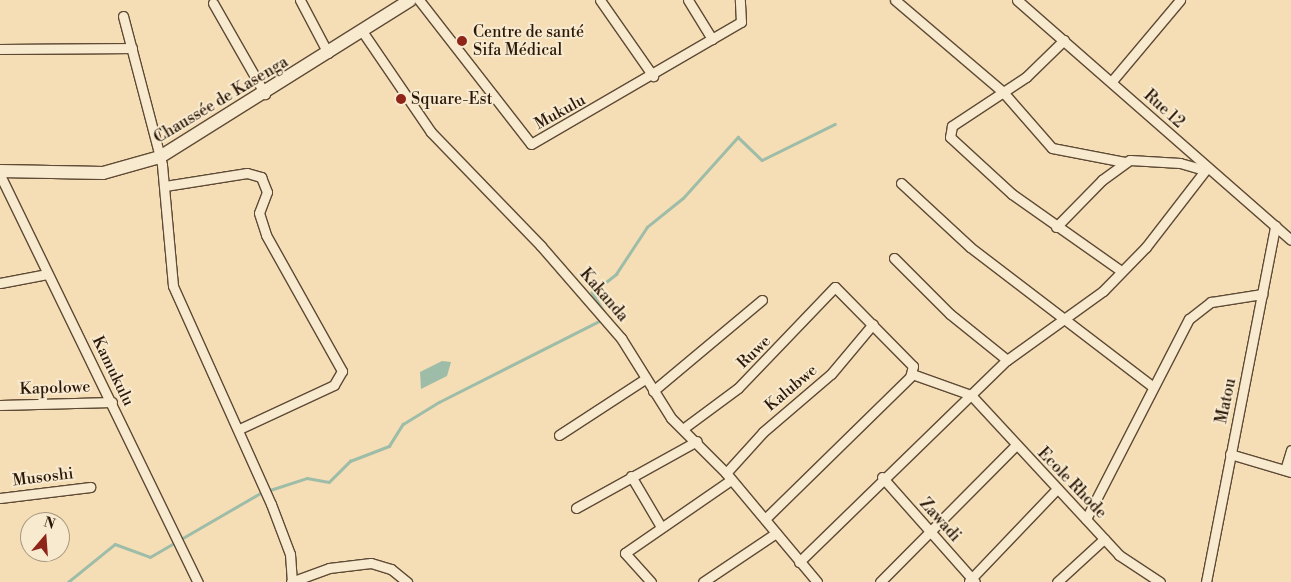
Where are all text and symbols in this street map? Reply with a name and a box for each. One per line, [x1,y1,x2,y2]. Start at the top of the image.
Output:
place label: Centre de santé Sifa Médical [473,22,584,60]
marker: Centre de santé Sifa Médical [455,34,469,48]
street label: Chaussée de Kasenga [150,52,292,148]
street label: Rue 12 [1140,86,1188,132]
place label: Square-Est [411,89,492,109]
street label: Mukulu [531,90,589,134]
marker: Square-Est [395,93,407,105]
street label: Kakanda [576,265,632,325]
street label: Ruwe [733,331,775,373]
street label: Kamukulu [88,333,138,409]
street label: Kalubwe [761,361,821,415]
street label: Kapolowe [19,377,91,399]
street label: Matou [1212,377,1240,425]
street label: Ecole Rhode [1033,444,1111,522]
street label: Musoshi [12,464,74,490]
street label: Zawadi [915,494,965,546]
north arrow [20,512,70,562]
text: N [41,513,57,534]

